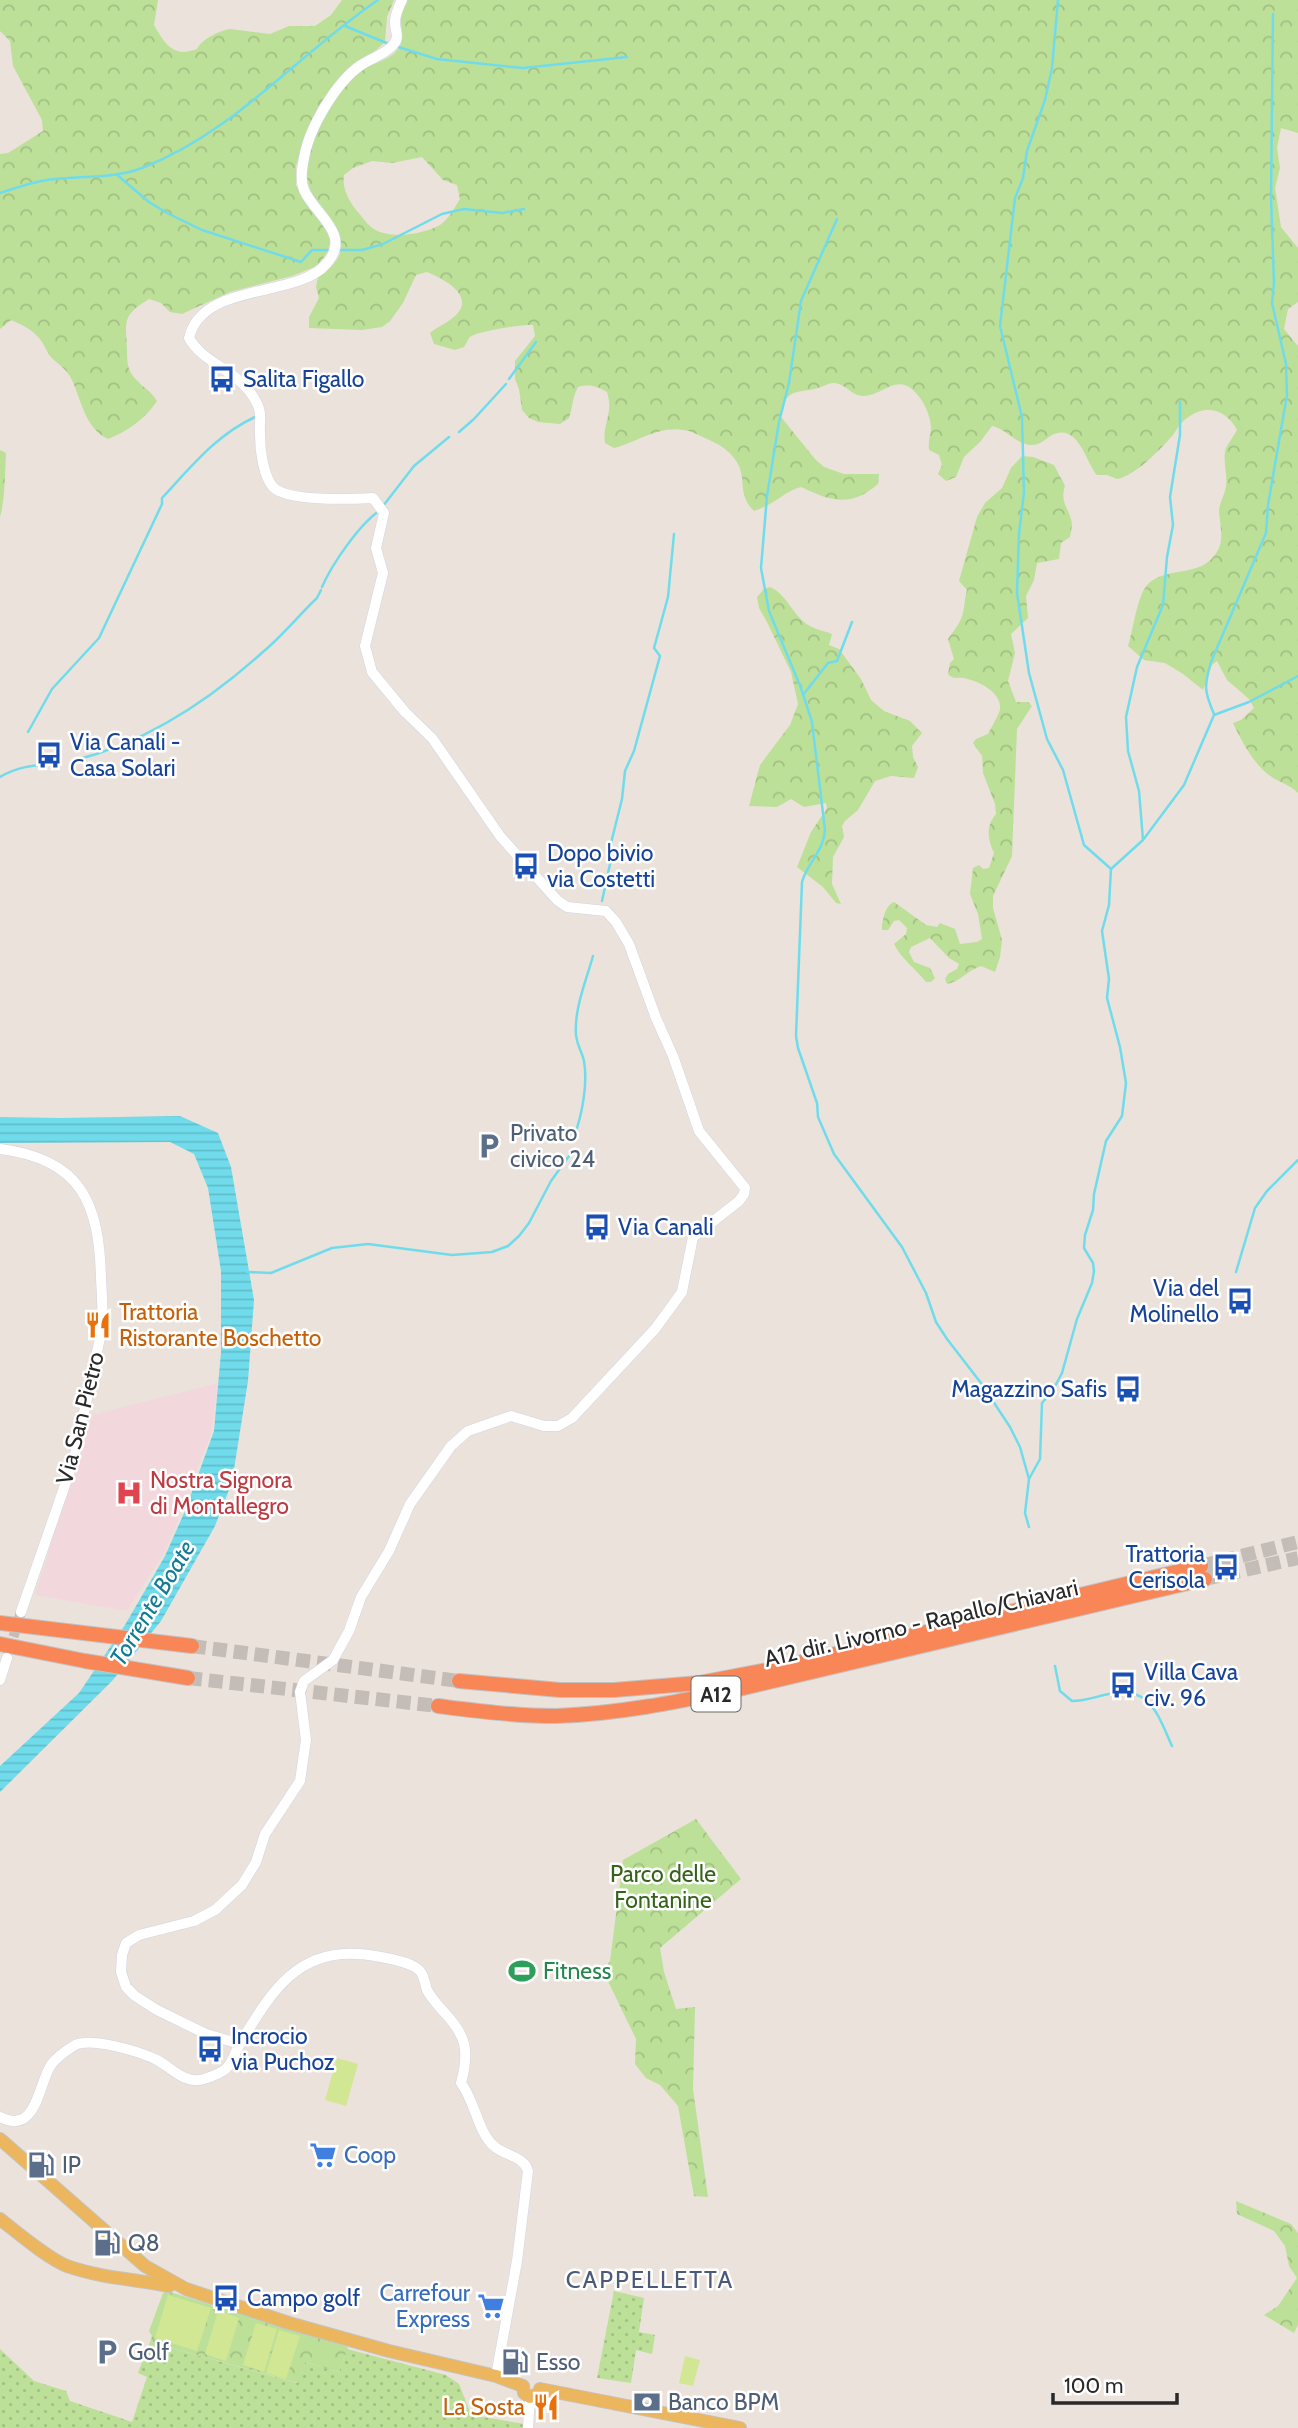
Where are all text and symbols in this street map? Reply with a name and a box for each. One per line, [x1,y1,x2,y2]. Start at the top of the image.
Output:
bus stop icon: Salita Figallo [207,364,237,394]
place label: Salita Figallo [243,365,364,393]
place label: Via Canali - Casa Solari [70,728,180,782]
bus stop icon: Via Canali - Casa Solari [34,740,64,770]
place label: Dopo bivio via Costetti [547,839,655,893]
bus stop icon: Dopo bivio via Costetti [511,851,541,881]
place label: Privato civico 24 [510,1119,595,1173]
parking icon: Privato civico 24 [474,1131,504,1161]
bus stop icon: Via Canali [582,1212,612,1242]
place label: Via Canali [618,1213,714,1241]
place label: Via del Molinello [1130,1274,1220,1328]
bus stop icon: Via del Molinello [1225,1286,1255,1316]
place label: Trattoria Ristorante Boschetto [119,1298,322,1352]
restaurant icon: Trattoria Ristorante Boschetto [83,1310,113,1340]
street label: Via San Pietro [50,1349,110,1487]
bus stop icon: Magazzino Safis [1113,1374,1143,1404]
place label: Magazzino Safis [951,1375,1107,1403]
place label: Nostra Signora di Montallegro [150,1466,292,1520]
hospital icon: Nostra Signora di Montallegro [114,1478,144,1508]
water label: Torrente Boate [103,1535,201,1671]
place label: Trattoria Cerisola [1126,1540,1205,1594]
bus stop icon: Trattoria Cerisola [1211,1552,1241,1582]
street label: A12 dir. Livorno - Rapallo/Chiavari [761,1573,1081,1673]
place label: Villa Cava civ. 96 [1144,1658,1238,1712]
bus stop icon: Villa Cava civ. 96 [1108,1670,1138,1700]
road number: A12 [692,1676,740,1712]
park label: Parco delle Fontanine [610,1860,716,1914]
sports icon: Fitness [507,1956,537,1986]
place label: Fitness [543,1957,611,1985]
place label: Incrocio via Puchoz [231,2022,335,2076]
bus stop icon: Incrocio via Puchoz [195,2034,225,2064]
supermarket icon: Coop [308,2140,338,2170]
place label: Coop [344,2141,396,2169]
fuel station icon: IP [26,2150,56,2180]
place label: IP [62,2151,81,2179]
fuel station icon: Q8 [92,2228,122,2258]
place label: Q8 [128,2229,160,2257]
district label: CAPPELLETTA [566,2265,734,2294]
place label: Carrefour Express [379,2279,471,2333]
bus stop icon: Campo golf [211,2283,241,2313]
place label: Campo golf [247,2284,361,2312]
supermarket icon: Carrefour Express [476,2291,506,2321]
parking icon: Golf [92,2337,122,2367]
place label: Golf [128,2338,169,2366]
fuel station icon: Esso [500,2347,530,2377]
place label: Esso [536,2348,580,2376]
scale bar [1053,2362,1177,2406]
text: 100 m [1064,2373,1123,2398]
bank icon: Banco BPM [632,2387,662,2417]
place label: Banco BPM [668,2388,779,2416]
restaurant icon: La Sosta [531,2392,561,2422]
place label: La Sosta [443,2393,525,2421]

